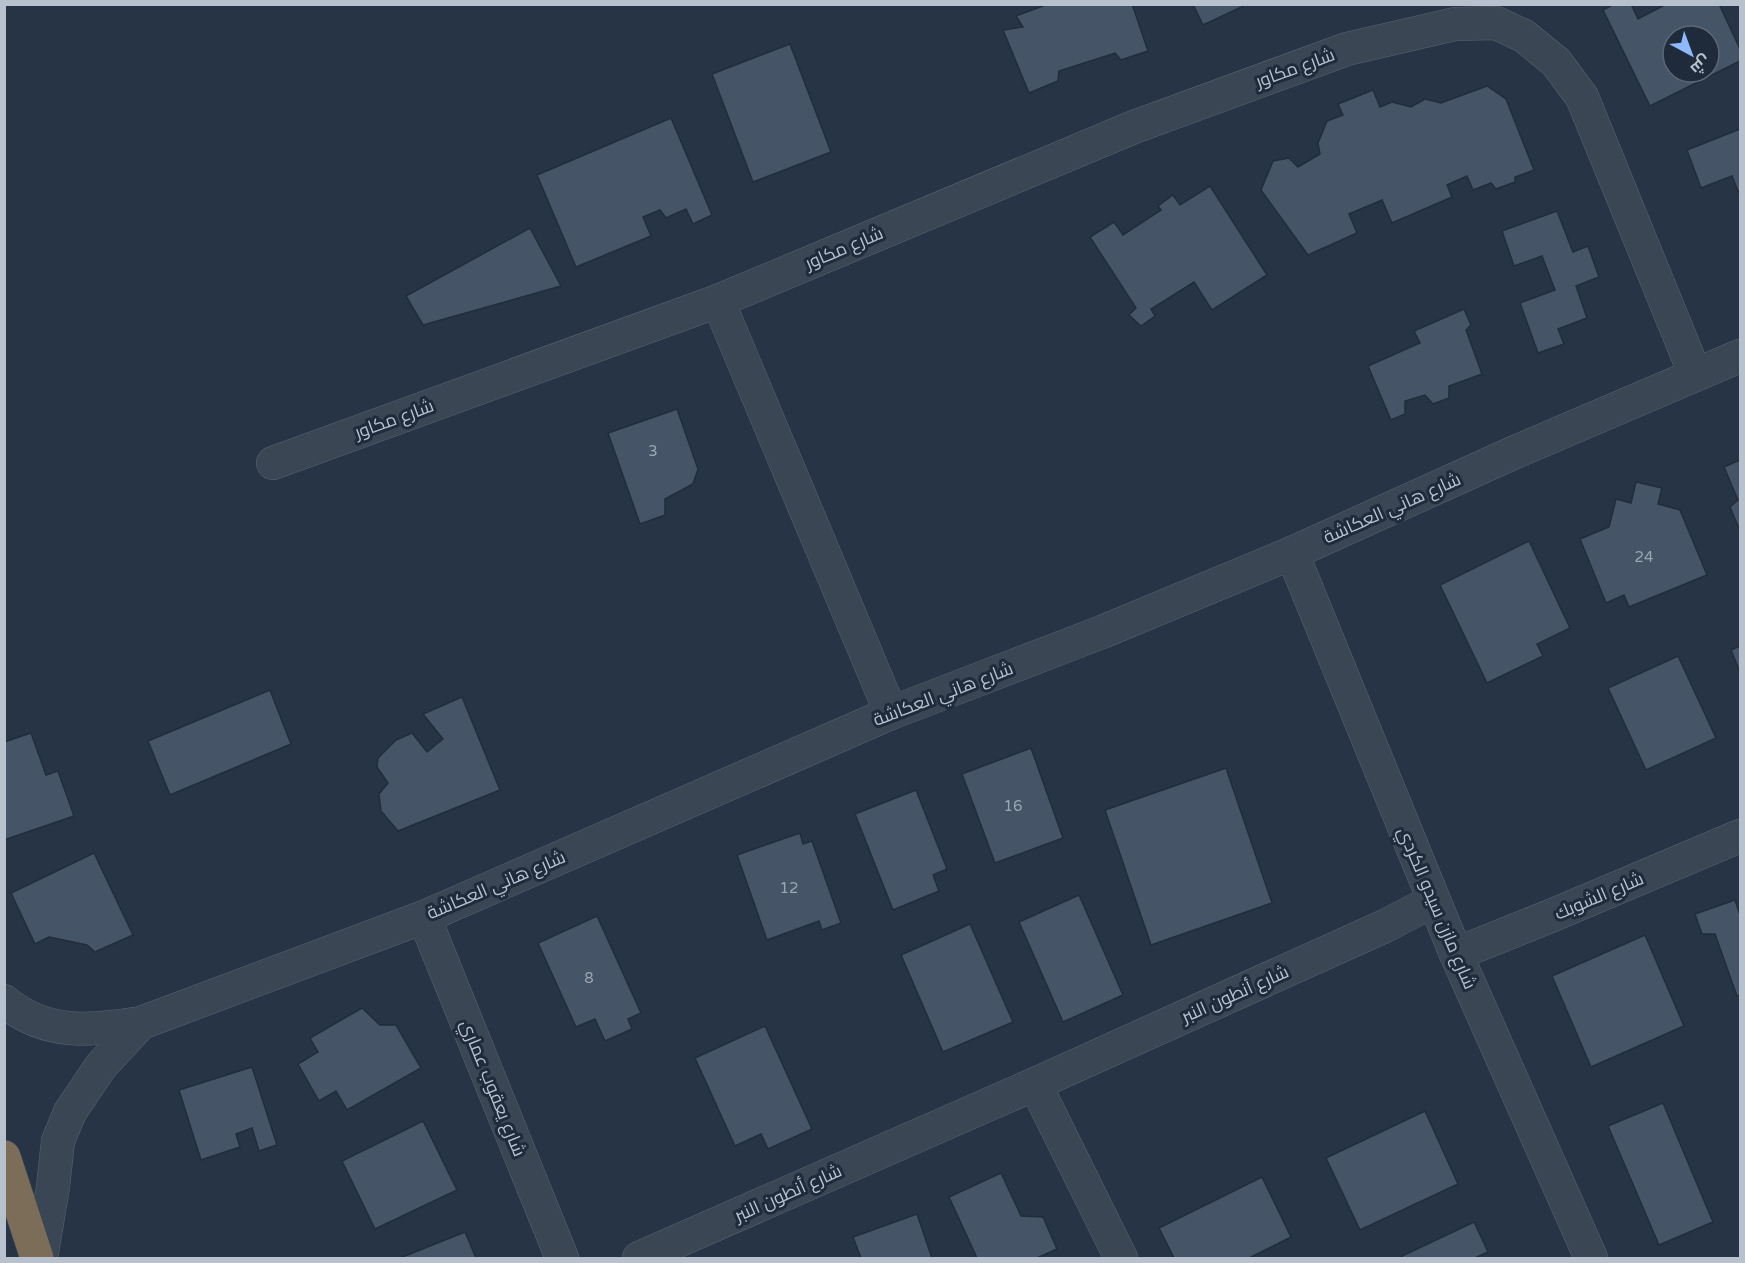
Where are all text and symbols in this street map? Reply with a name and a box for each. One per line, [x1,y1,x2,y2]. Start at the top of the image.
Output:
north arrow [1661,24,1721,84]
street label: شارع مكاور [1251,44,1338,94]
text: ش [1686,50,1714,79]
street label: شارع مكاور [801,222,887,276]
street label: شارع مكاور [350,395,437,445]
house number: 3 [648,442,658,460]
street label: شارع هاني العكاشة [1320,468,1465,551]
house number: 24 [1635,548,1653,566]
street label: شارع هاني العكاشة [870,657,1017,734]
house number: 16 [1004,797,1022,815]
street label: شارع مازن سيدو الكردي [1390,824,1481,994]
street label: شارع هاني العكاشة [423,846,570,927]
street label: شارع الشوبك [1551,867,1647,926]
house number: 12 [780,879,798,897]
street label: شارع أنطون النبر [1177,960,1293,1029]
house number: 8 [584,969,594,987]
street label: شارع يعقوب عماري [453,1016,530,1161]
street label: شارع أنطون النبر [730,1159,846,1228]

